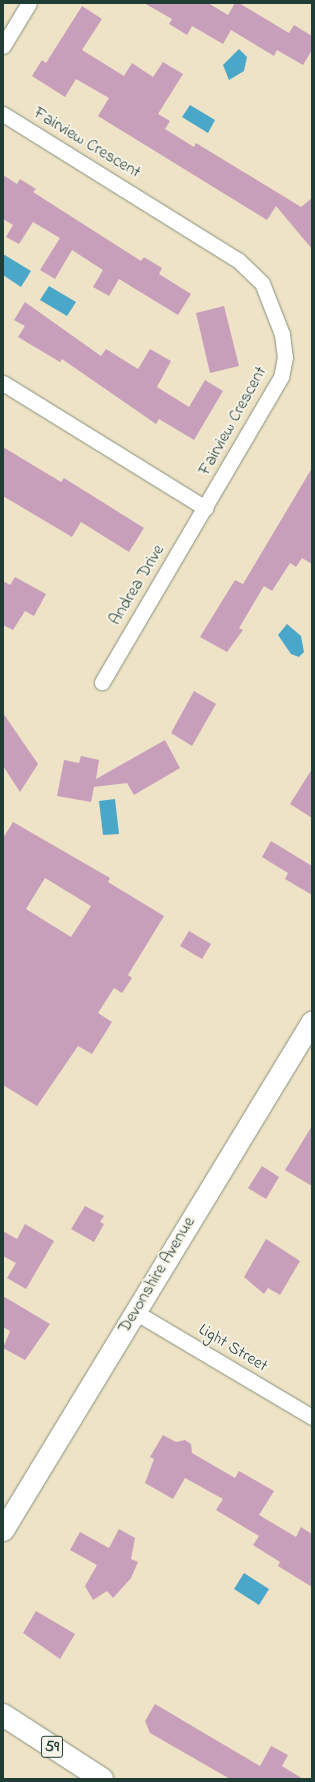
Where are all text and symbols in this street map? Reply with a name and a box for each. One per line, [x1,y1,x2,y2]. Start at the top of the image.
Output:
street label: Fairview Crescent [30,103,144,183]
street label: Fairview Crescent [195,363,271,479]
street label: Andrea Drive [105,541,169,629]
street label: Devonshire Avenue [114,1213,200,1337]
street label: Light Street [195,1319,271,1377]
road number: 59 [41,1733,63,1761]

